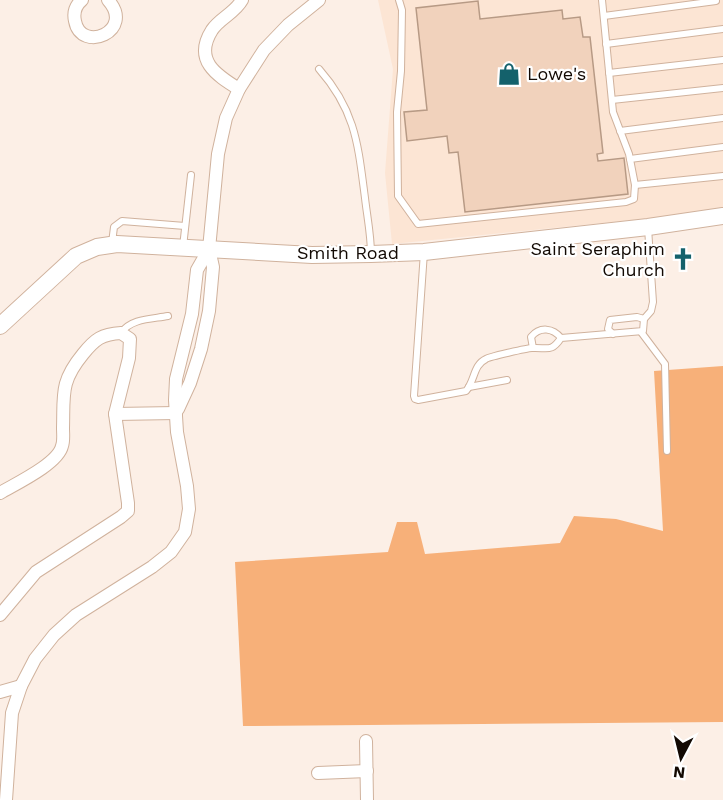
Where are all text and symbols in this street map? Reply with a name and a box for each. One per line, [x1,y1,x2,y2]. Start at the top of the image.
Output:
shop icon: Lowe's [496,61,522,87]
place label: Lowe's [527,63,586,84]
place label: Saint Seraphim Church [530,238,665,280]
street label: Smith Road [297,242,399,263]
church icon: Saint Seraphim Church [670,246,696,272]
north arrow [651,728,711,788]
text: N [672,762,686,783]

